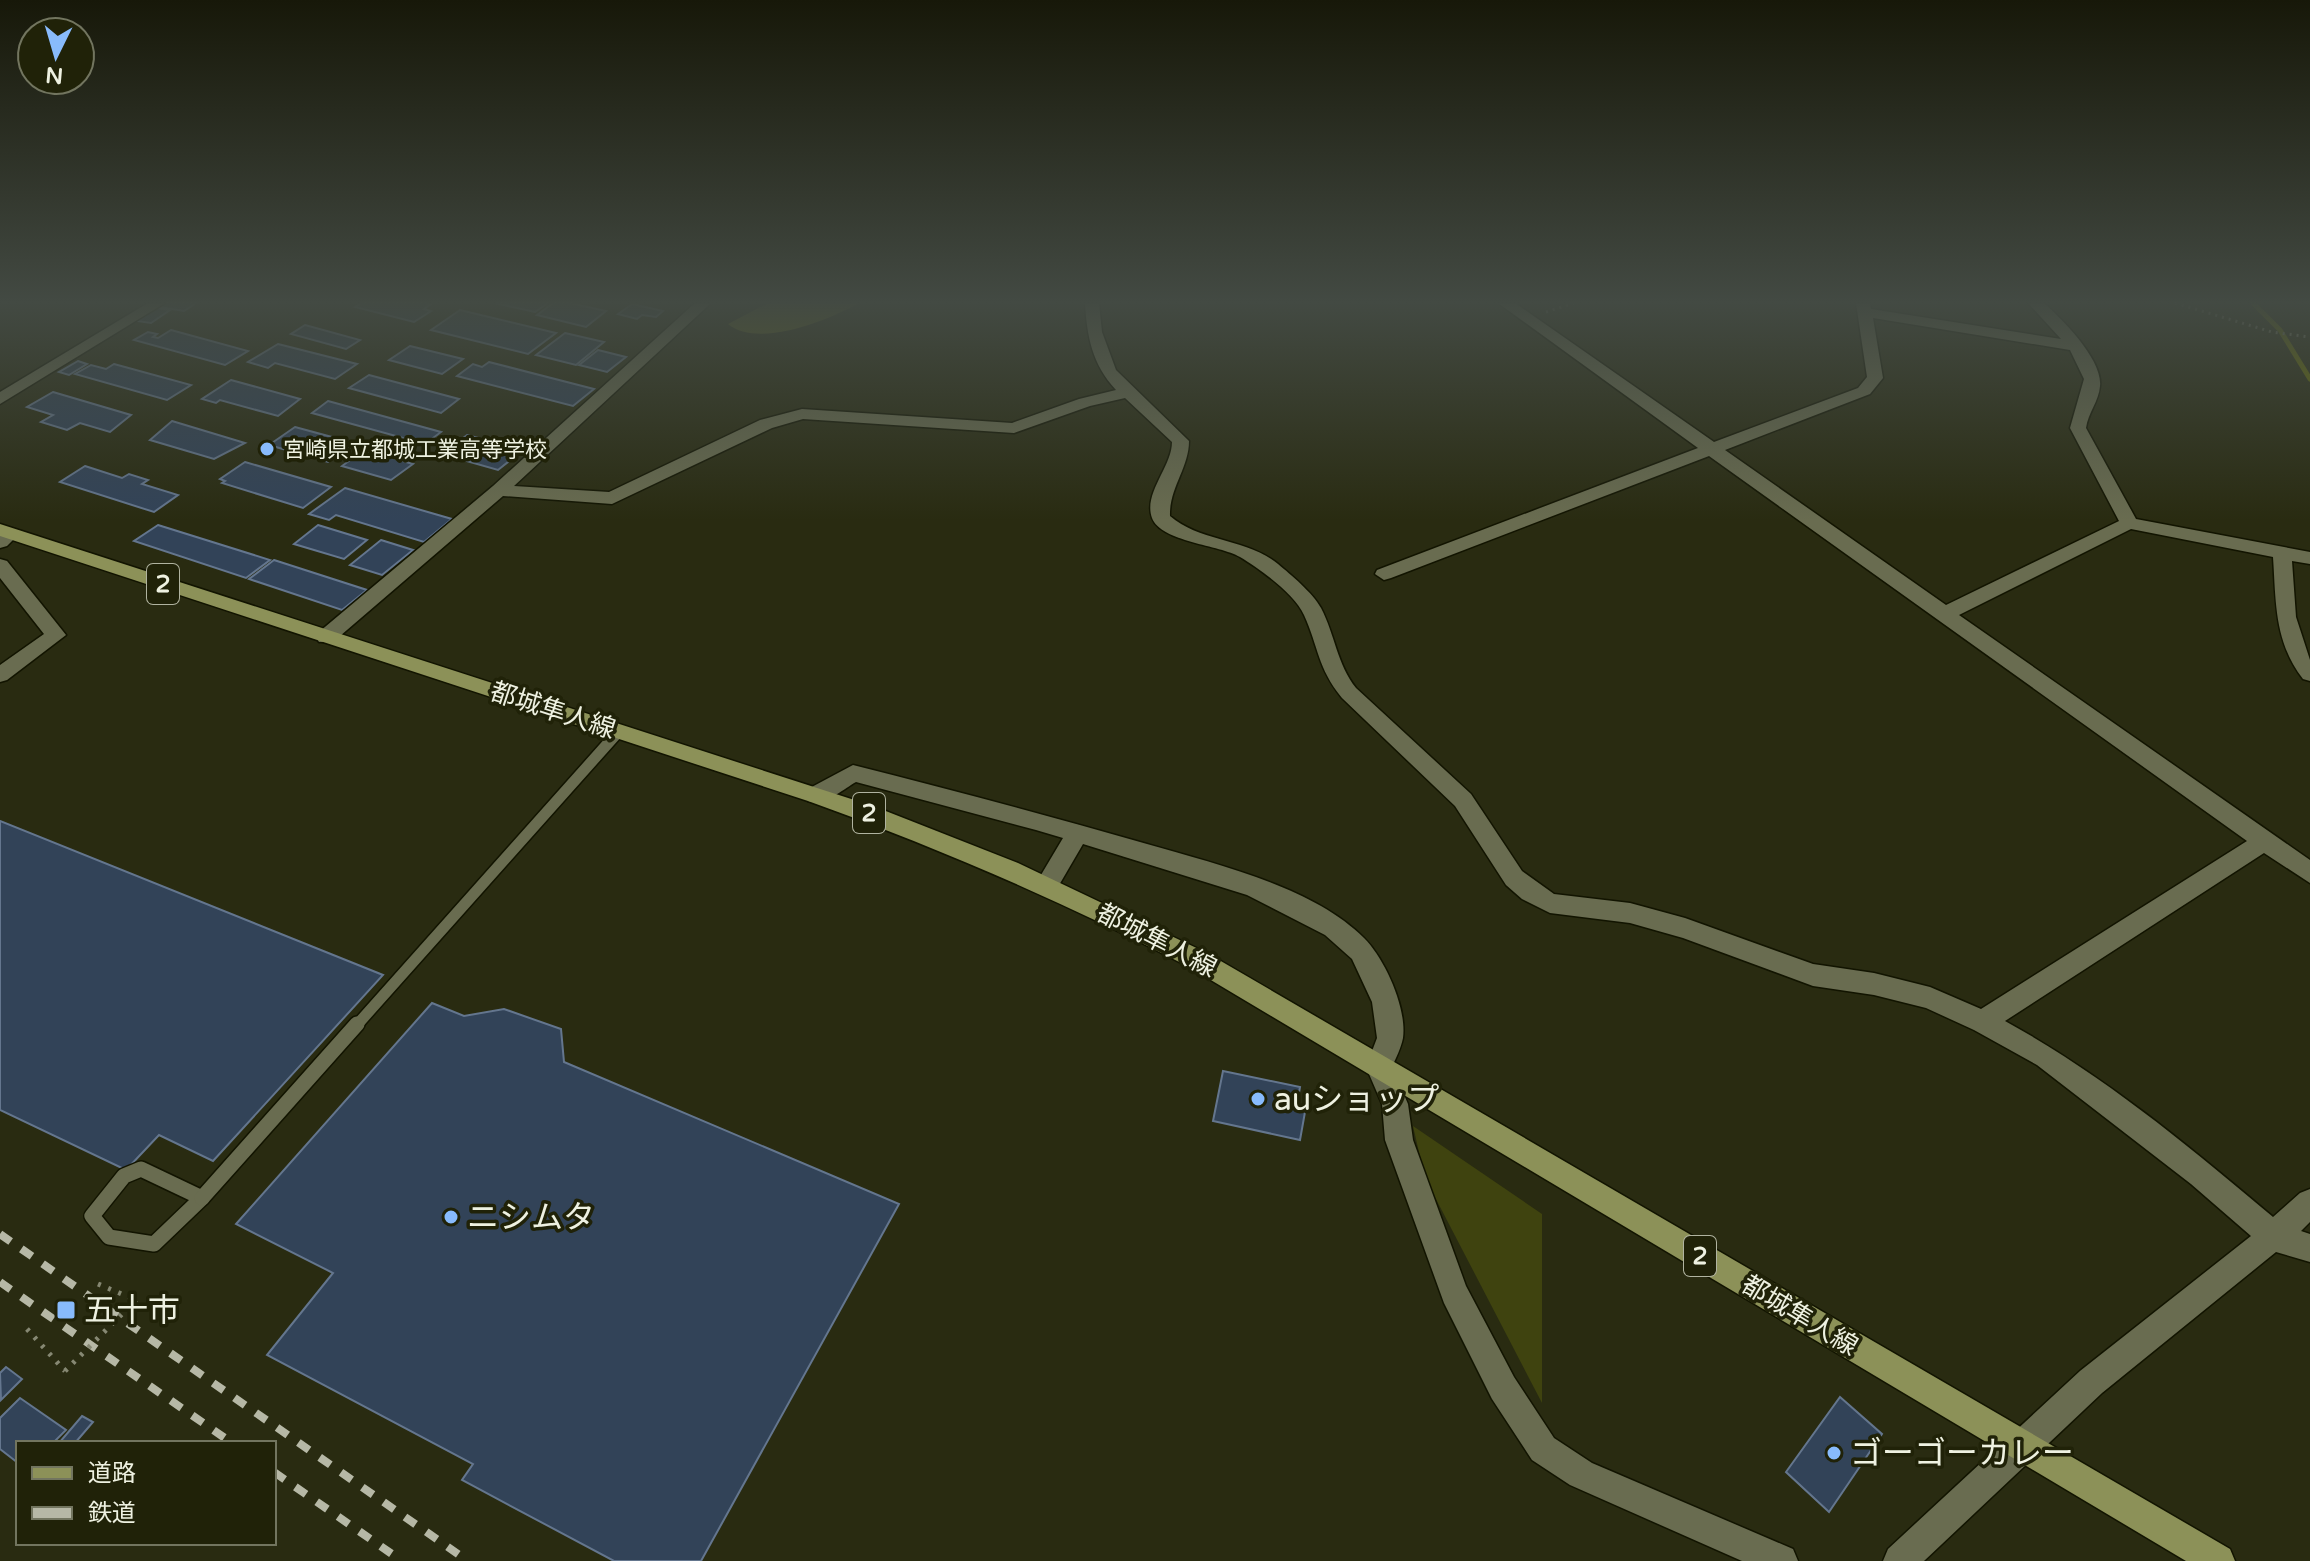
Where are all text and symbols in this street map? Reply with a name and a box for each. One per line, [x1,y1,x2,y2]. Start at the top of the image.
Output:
north arrow [16,16,96,96]
text: N [44,61,64,89]
place label: 宮崎県立都城工業高等学校 [283,437,547,463]
marker: 宮崎県立都城工業高等学校 [258,440,276,458]
road number: 2 [147,564,179,604]
street label: 都城隼人線 [486,676,619,745]
road number: 2 [853,793,885,833]
street label: 都城隼人線 [1092,897,1222,984]
place label: auショップ [1274,1081,1439,1119]
marker: auショップ [1249,1090,1267,1108]
place label: ニシムタ [467,1199,595,1237]
marker: ニシムタ [442,1208,460,1226]
road number: 2 [1684,1236,1716,1276]
street label: 都城隼人線 [1736,1269,1863,1362]
place label: 五十市 [84,1292,180,1330]
marker: 五十市 [55,1299,77,1321]
place label: ゴーゴーカレー [1850,1435,2074,1473]
legend [16,1441,276,1545]
marker: ゴーゴーカレー [1825,1444,1843,1462]
text: 道路 [88,1459,136,1488]
text: 鉄道 [88,1499,136,1528]

